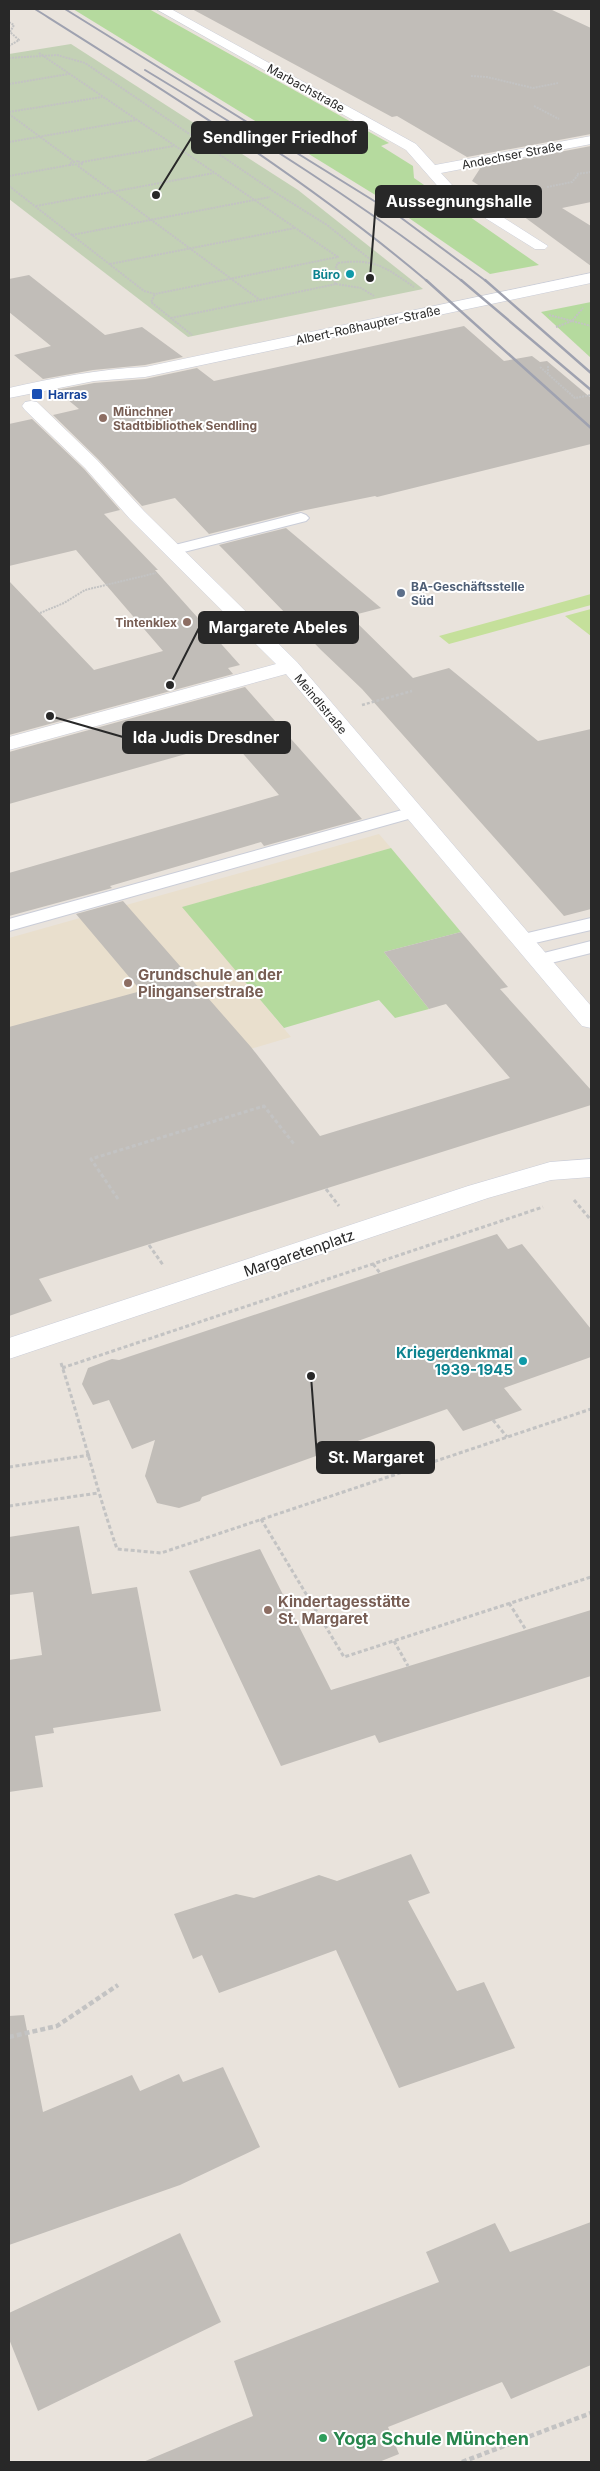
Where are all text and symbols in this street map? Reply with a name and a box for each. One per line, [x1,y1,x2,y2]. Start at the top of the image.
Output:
street label: Marbachstraße [265,61,347,115]
callout: Sendlinger Friedhof [192,122,367,153]
text: Sendlinger Friedhof [203,127,358,147]
street label: Andechser Straße [460,138,564,172]
callout: Aussegnungshalle [376,186,541,217]
text: Aussegnungshalle [386,191,532,211]
place label: Büro [313,267,340,282]
marker: Büro [344,268,356,280]
street label: Albert-Roßhaupter-Straße [294,302,442,348]
marker: Harras [30,387,44,401]
place label: Harras [48,387,88,402]
place label: Münchner Stadtbibliothek Sendling [113,404,257,433]
marker: Münchner Stadtbibliothek Sendling [97,412,109,424]
place label: BA-Geschäftsstelle Süd [411,579,525,608]
marker: BA-Geschäftsstelle Süd [395,587,407,599]
callout: Margarete Abeles [199,612,358,643]
place label: Tintenklex [115,615,177,630]
marker: Tintenklex [181,616,193,628]
text: Margarete Abeles [209,617,347,637]
street label: Meindlstraße [291,671,351,737]
callout: Ida Judis Dresdner [123,722,290,753]
text: Ida Judis Dresdner [133,727,280,747]
place label: Grundschule an der Plinganserstraße [138,965,282,1001]
marker: Grundschule an der Plinganserstraße [122,977,134,989]
street label: Margaretenplatz [241,1225,357,1281]
place label: Kriegerdenkmal 1939-1945 [396,1343,513,1379]
marker: Kriegerdenkmal 1939-1945 [517,1355,529,1367]
callout: St. Margaret [317,1442,434,1473]
text: St. Margaret [328,1447,424,1467]
place label: Kindertagesstätte St. Margaret [278,1592,410,1628]
marker: Kindertagesstätte St. Margaret [262,1604,274,1616]
place label: Yoga Schule München [333,2428,529,2449]
marker: Yoga Schule München [317,2432,329,2444]

